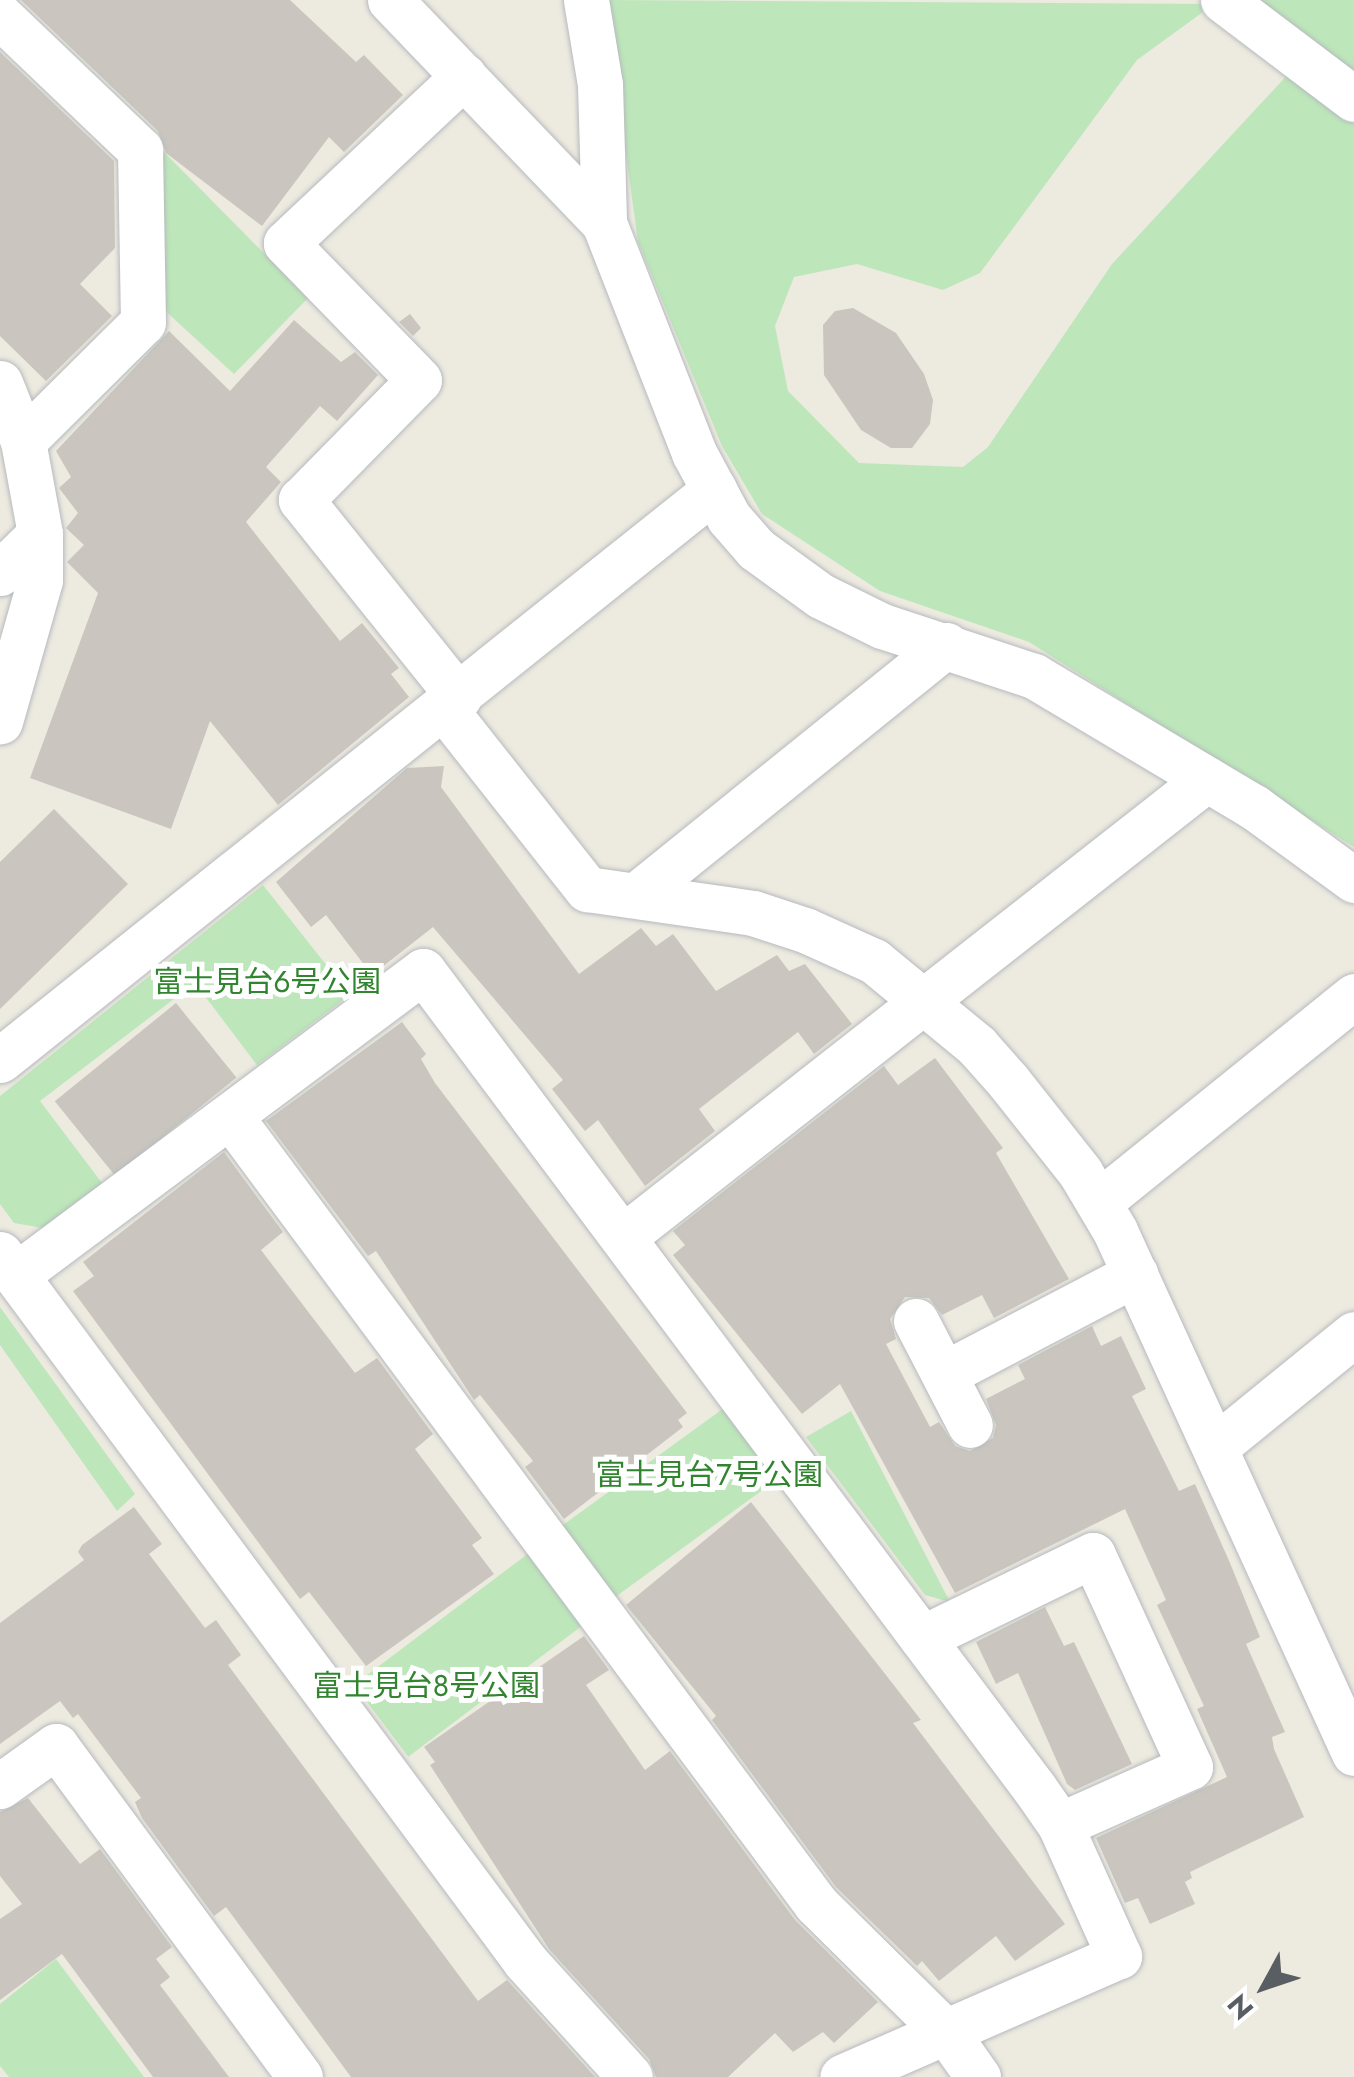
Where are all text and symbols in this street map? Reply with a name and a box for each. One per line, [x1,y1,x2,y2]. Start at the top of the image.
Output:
park label: 富士見台６号公園 [153,964,381,1000]
park label: 富士見台７号公園 [595,1457,823,1493]
park label: 富士見台８号公園 [312,1668,540,1704]
north arrow [1214,1937,1314,2037]
text: N [1218,1985,1263,2028]

